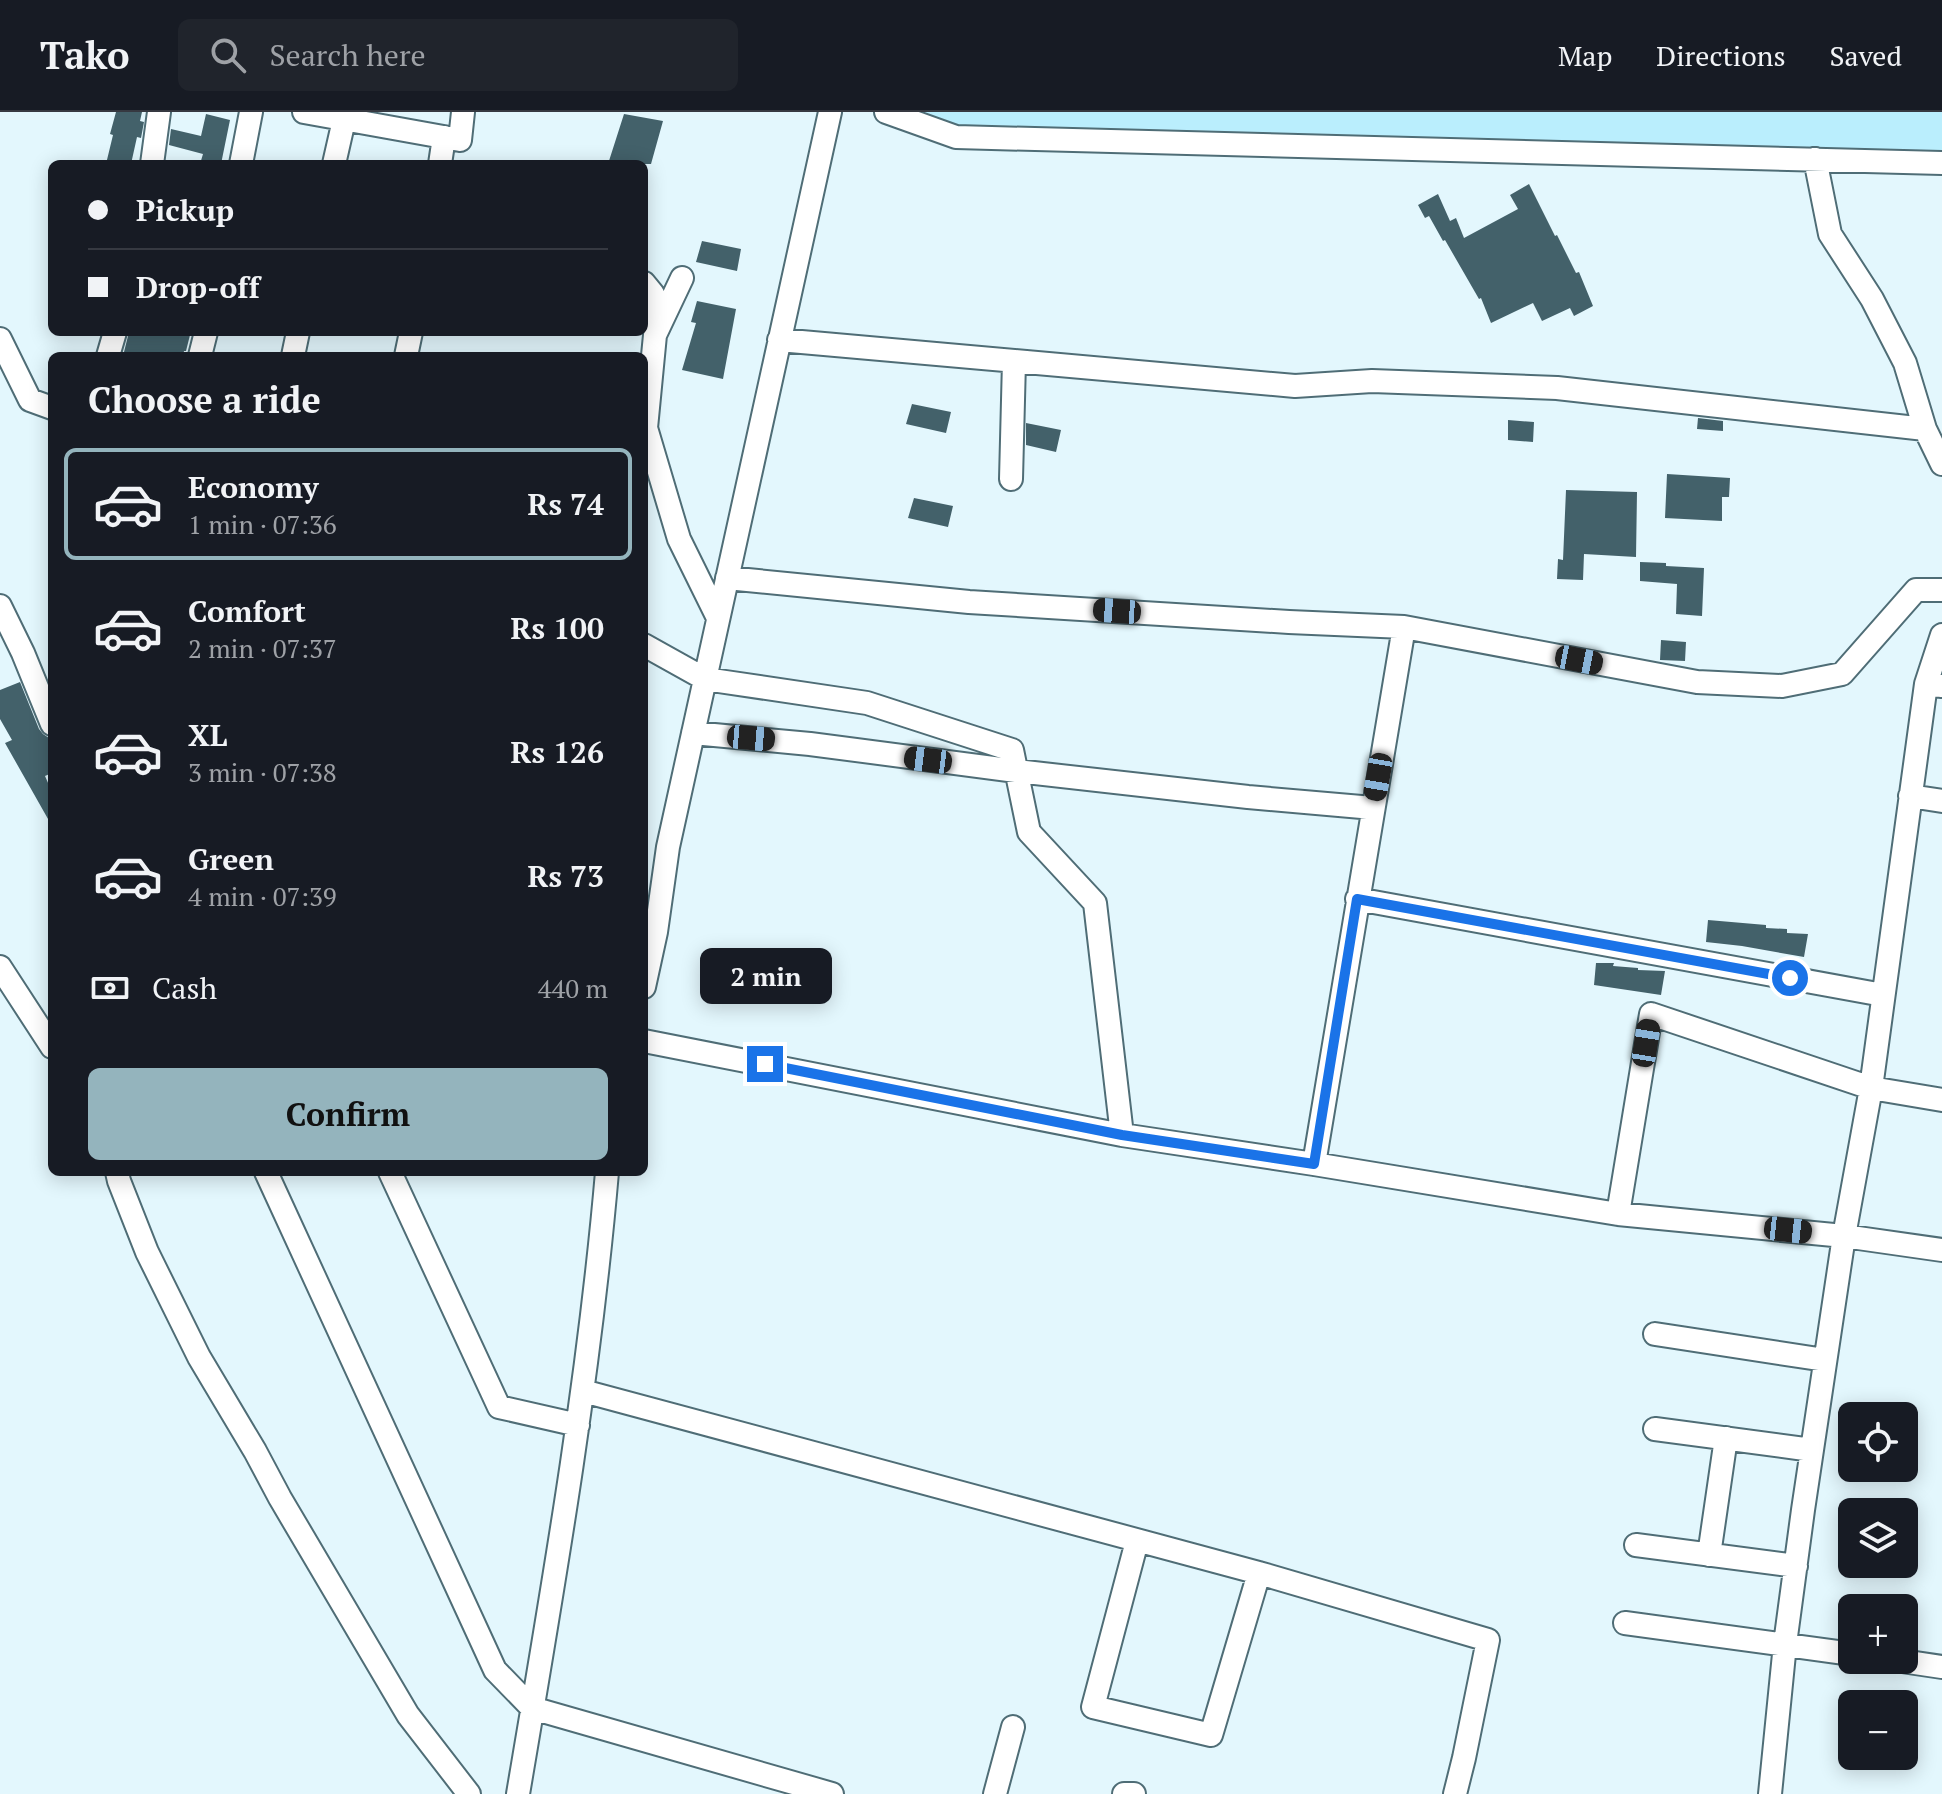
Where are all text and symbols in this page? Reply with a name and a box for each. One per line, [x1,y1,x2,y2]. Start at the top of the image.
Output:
search box [178,19,738,91]
text: Tako [40,30,130,80]
icon: search [206,33,250,77]
text: Search here [270,35,426,75]
text: Map [1558,37,1612,74]
text: Directions [1656,37,1786,74]
text: Saved [1830,37,1902,74]
text: Pickup [136,190,234,230]
text: Drop-off [136,267,260,307]
text: Choose a ride [88,376,321,423]
text: Economy [188,467,319,507]
icon: car [92,468,164,540]
text: Rs 74 [528,484,604,524]
text: 1 min · 07:36 [188,507,337,541]
text: Comfort [188,591,306,631]
icon: car [92,592,164,664]
car [1092,597,1142,625]
text: Rs 100 [511,608,604,648]
text: 2 min · 07:37 [188,631,337,665]
car [1553,644,1605,676]
text: XL [188,715,227,755]
icon: car [92,716,164,788]
car [726,724,776,752]
text: Rs 126 [511,732,604,772]
car [903,745,953,775]
car [1362,751,1394,803]
text: 3 min · 07:38 [188,755,337,789]
text: Green [188,839,274,879]
icon: car [92,840,164,912]
text: Rs 73 [528,856,604,896]
text: 4 min · 07:39 [188,879,337,913]
callout: 2 min [699,948,831,1004]
text: 2 min [730,959,802,993]
route start [1772,960,1808,996]
icon: cash [88,966,132,1010]
text: Cash [152,968,217,1008]
text: 440 m [538,971,608,1005]
car [1630,1017,1662,1069]
route end [747,1046,783,1082]
button: Confirm [88,1068,608,1160]
car [1763,1216,1813,1244]
map controls [1838,1402,1918,1770]
button: locate [1838,1402,1918,1482]
button: layers [1838,1498,1918,1578]
button: + [1838,1594,1918,1674]
button: − [1838,1690,1918,1770]

